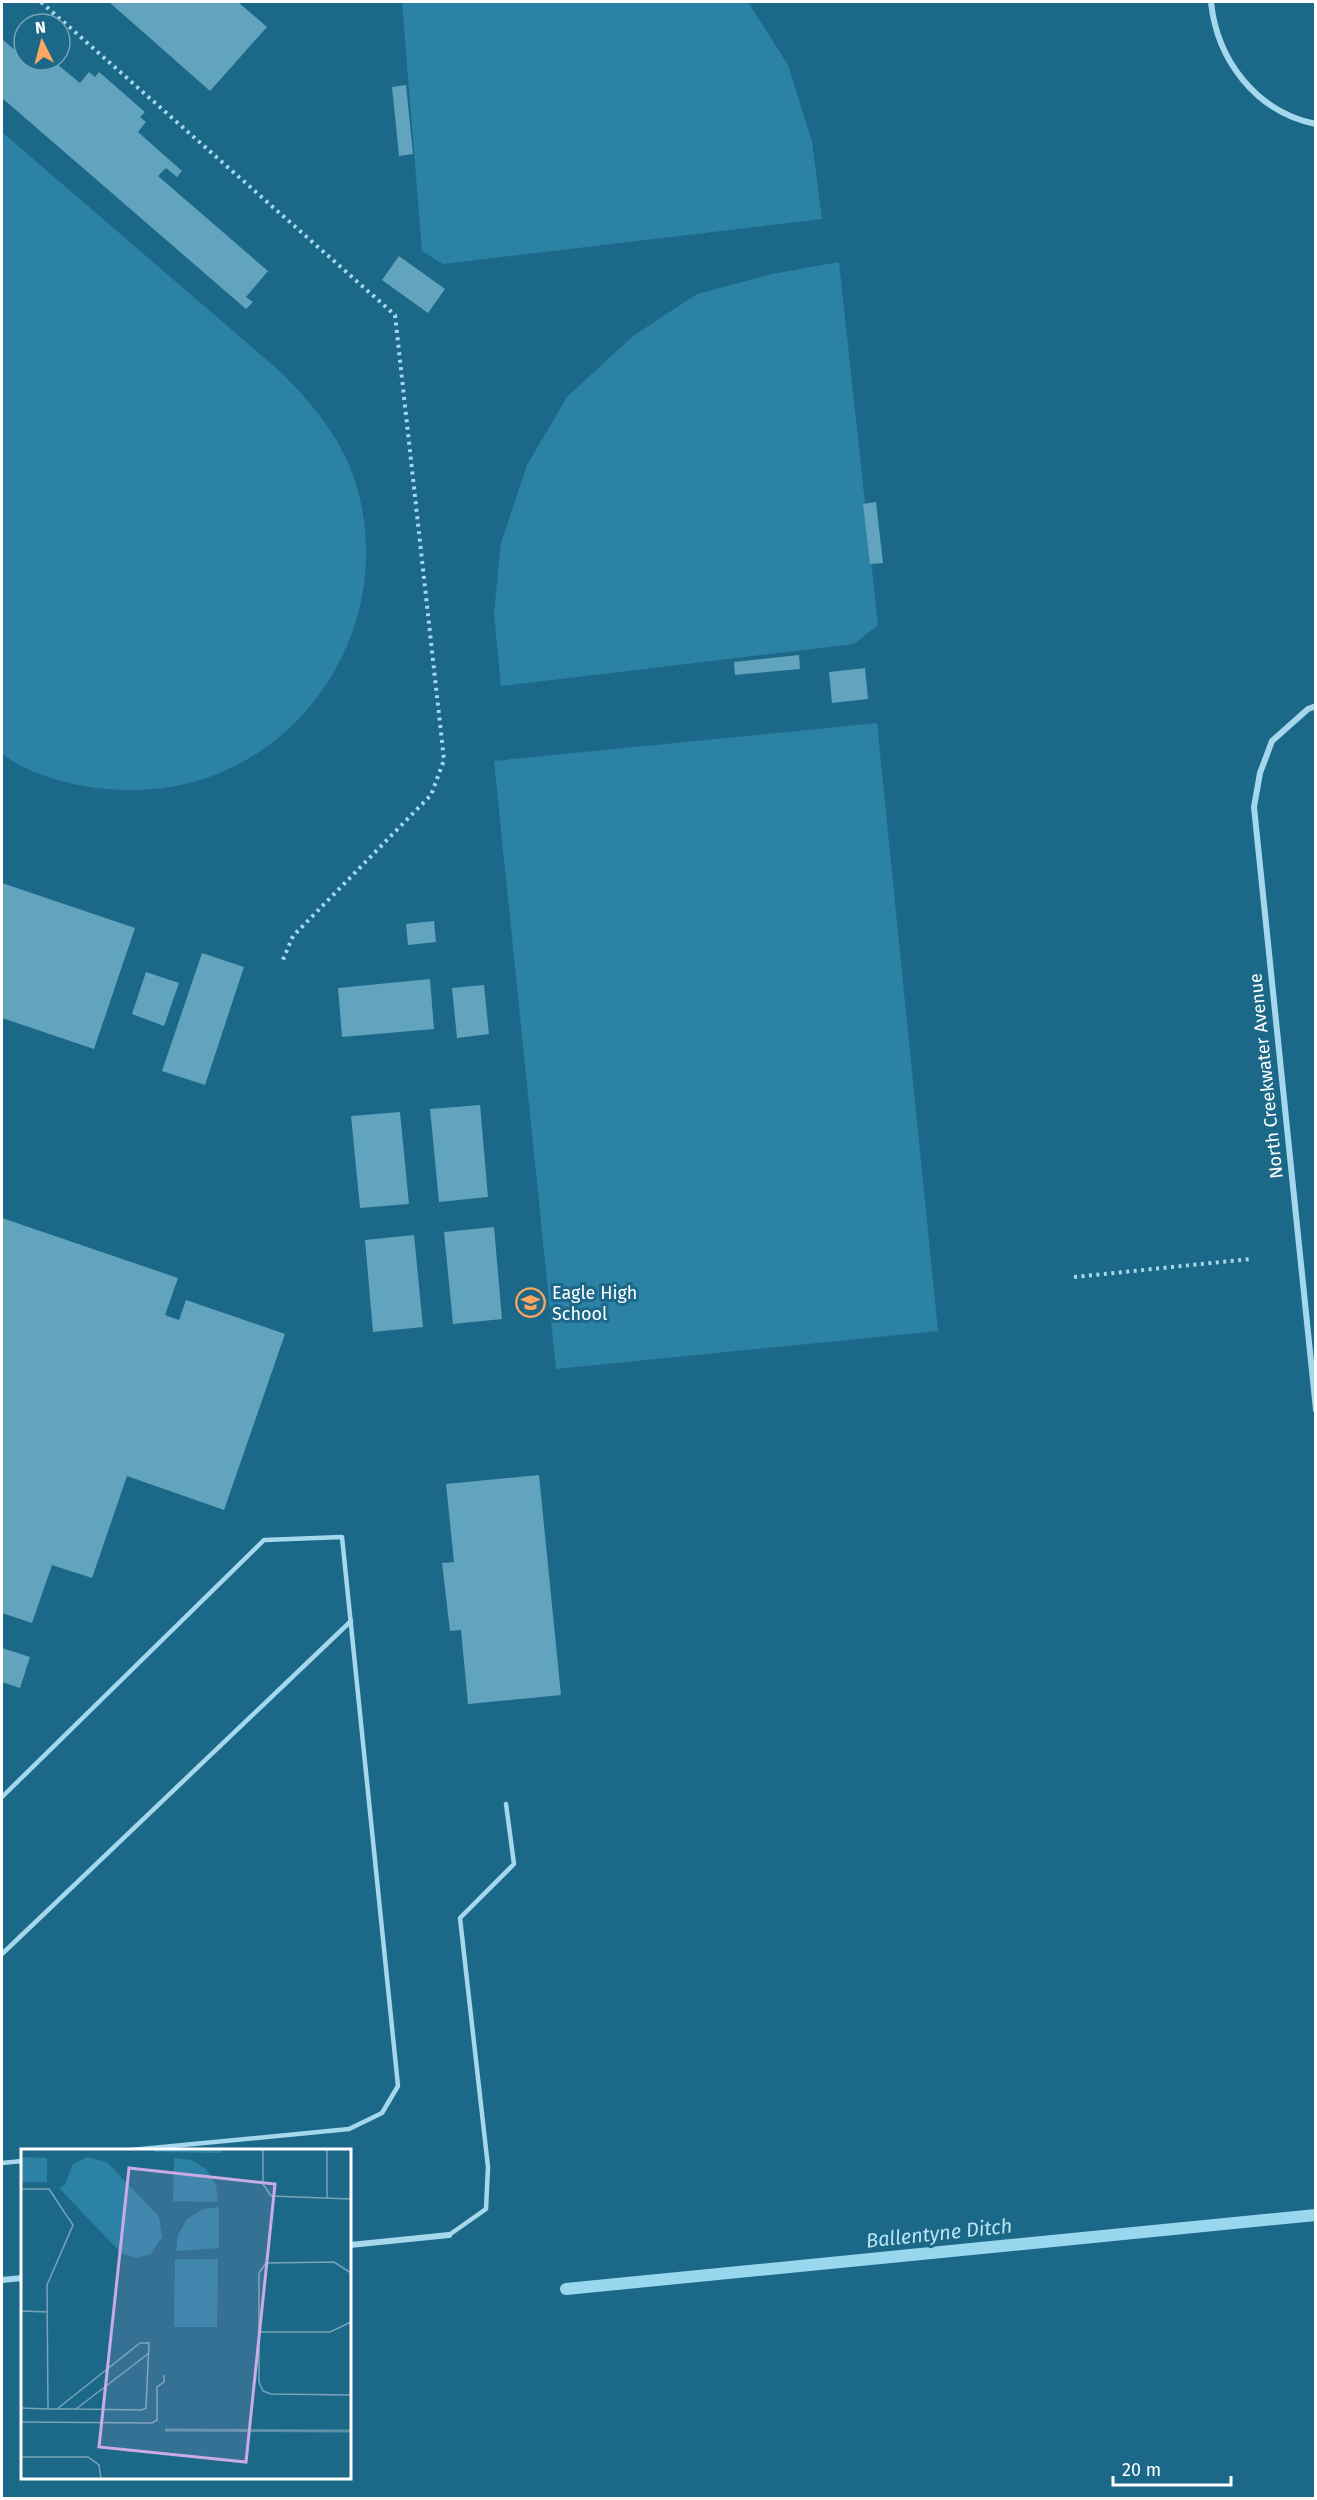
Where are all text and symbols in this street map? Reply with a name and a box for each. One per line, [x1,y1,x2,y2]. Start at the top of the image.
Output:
north arrow [12,12,72,72]
text: N [34,18,47,38]
street label: North Creekwater Avenue [1244,972,1288,1180]
place label: Eagle High School [552,1282,637,1325]
school or university icon: Eagle High School [515,1287,547,1319]
inset map [21,2149,351,2479]
water label: Ballentyne Ditch [865,2213,1013,2253]
scale bar [1113,2449,1232,2487]
text: 20 m [1122,2459,1161,2481]

